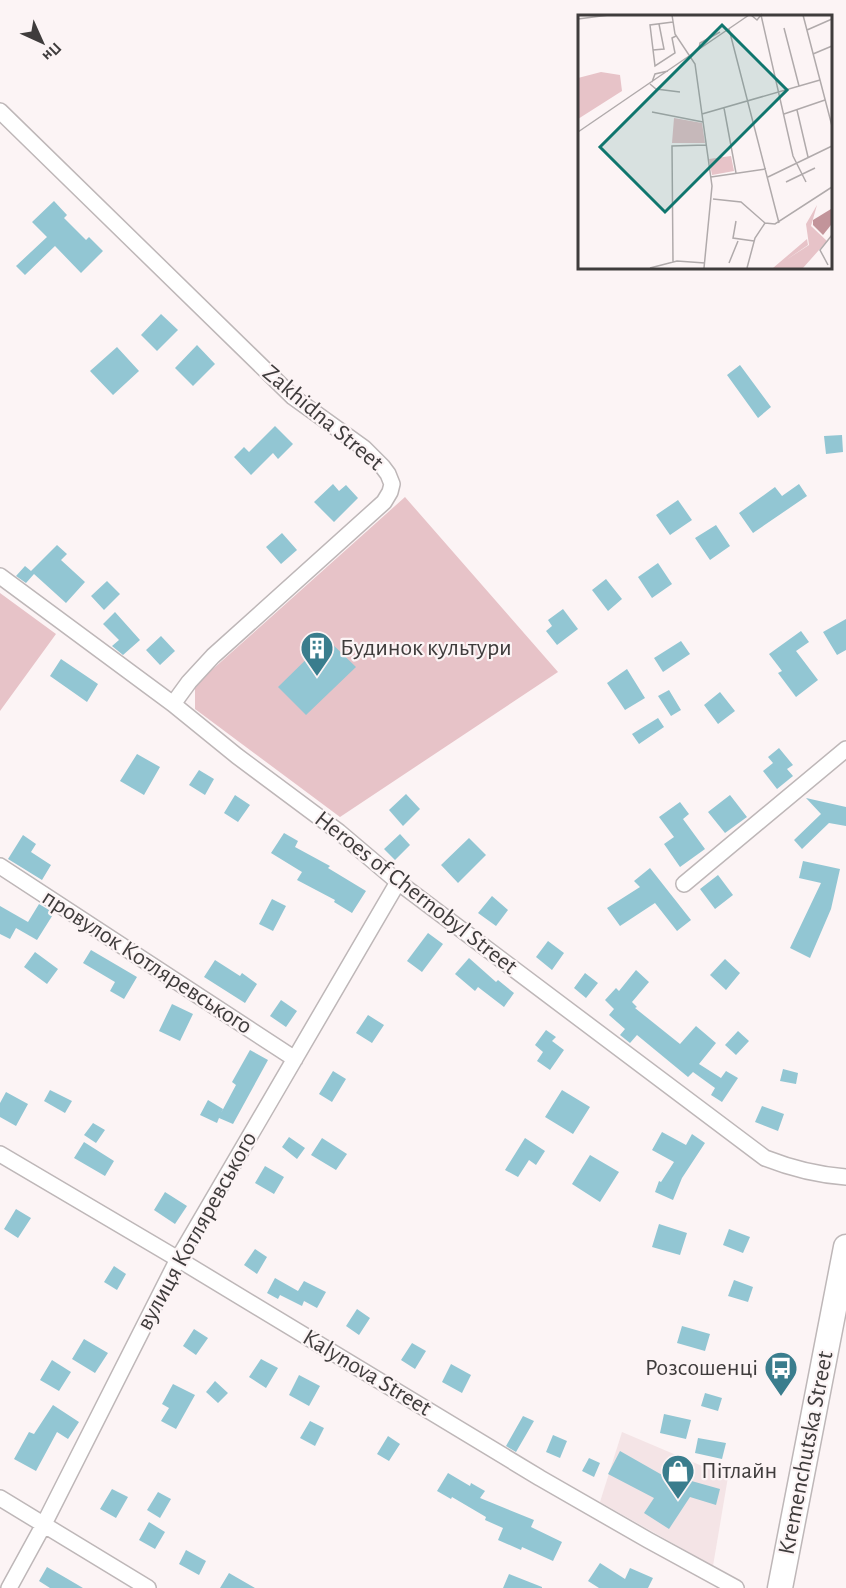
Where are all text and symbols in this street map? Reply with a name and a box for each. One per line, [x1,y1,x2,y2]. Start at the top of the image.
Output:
north arrow [12,12,72,72]
inset map [578,15,831,268]
text: Пн [39,39,64,64]
street label: Zakhidna Street [258,361,388,475]
building icon: Будинок культури [299,630,335,677]
place label: Будинок культури [340,636,512,660]
street label: Heroes of Chernobyl Street [310,807,522,979]
street label: провулок Котляревського [38,885,256,1039]
street label: вулиця Котляревського [133,1128,261,1334]
street label: Kalynova Street [299,1325,436,1421]
street label: Kremenchutska Street [774,1349,838,1557]
bus stop icon: Розсошенці [763,1350,799,1397]
place label: Розсошенці [645,1356,758,1380]
shop icon: Пітлайн [660,1453,696,1500]
place label: Пітлайн [701,1459,777,1483]

